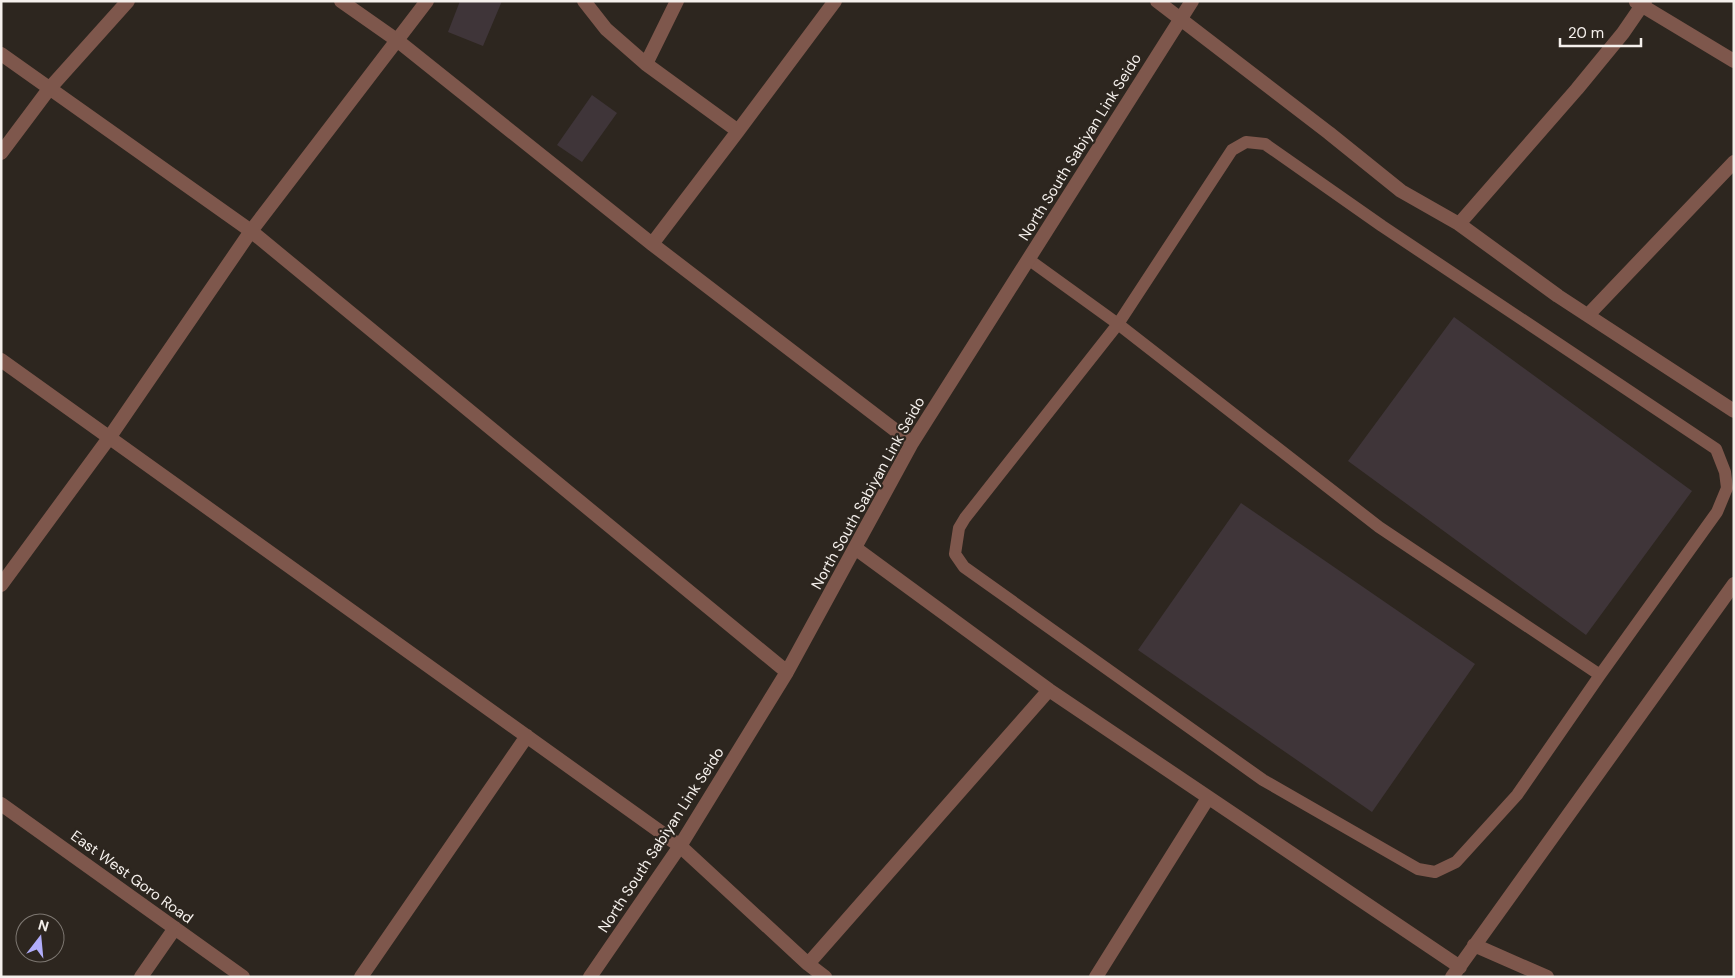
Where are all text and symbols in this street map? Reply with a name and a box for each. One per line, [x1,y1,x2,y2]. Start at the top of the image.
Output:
scale bar [1560,15,1641,47]
text: 20 m [1568,23,1604,43]
street label: North South Sabiyan Link Seido [1014,49,1146,244]
street label: North South Sabiyan Link Seido [807,393,929,593]
street label: North South Sabiyan Link Seido [593,743,729,937]
street label: East West Goro Road [67,826,197,928]
north arrow [15,913,65,963]
text: N [36,915,51,936]

